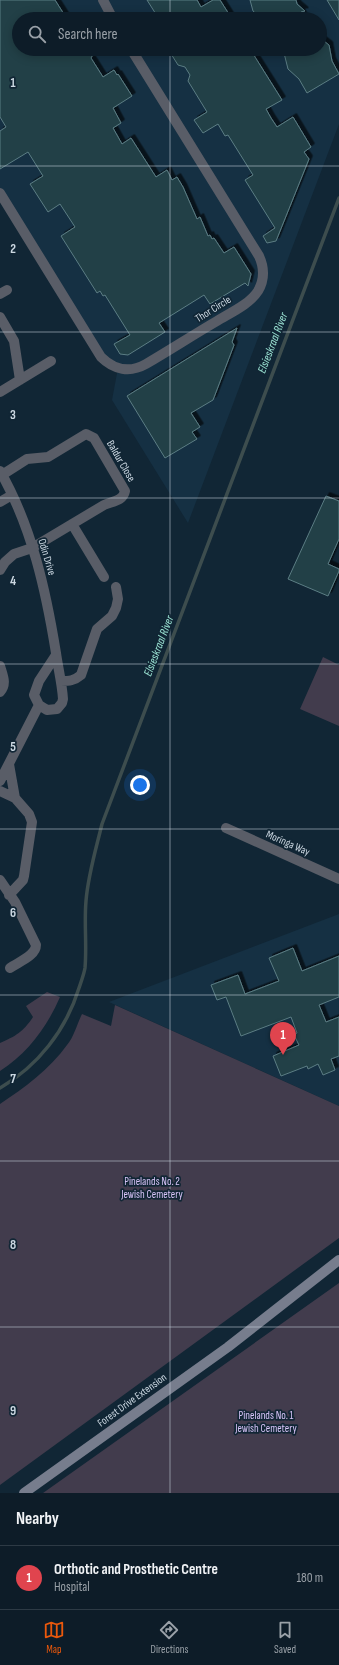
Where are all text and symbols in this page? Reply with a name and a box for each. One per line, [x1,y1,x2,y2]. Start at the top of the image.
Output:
search box [12,12,327,56]
icon: search [26,23,48,45]
text: Search here [58,25,118,44]
text: 1 [10,75,16,91]
text: 2 [10,241,16,257]
street label: Thor Circle [193,293,233,325]
water label: Elsieskraal River [255,310,292,375]
text: 3 [10,407,16,423]
street label: Baldur Close [104,438,138,484]
street label: Odin Drive [35,537,59,577]
text: 4 [10,573,16,589]
water label: Elsieskraal River [141,613,178,678]
text: 5 [10,739,16,755]
your location [130,775,150,795]
street label: Moringa Way [264,828,313,859]
text: 6 [10,905,16,921]
pin: 1 [270,1022,296,1055]
text: 7 [10,1071,16,1087]
park label: Pinelands No. 2 Jewish Cemetery [120,1175,184,1201]
text: 8 [10,1237,16,1253]
street label: Forest Drive Extension [95,1370,169,1429]
text: 9 [10,1403,16,1419]
park label: Pinelands No. 1 Jewish Cemetery [234,1409,298,1435]
text: Nearby [16,1509,59,1529]
text: Orthotic and Prosthetic Centre [54,1560,218,1579]
text: 1 [26,1570,32,1586]
text: 180 m [297,1570,323,1586]
text: Hospital [54,1579,90,1595]
tab: Map [43,1619,65,1656]
tab: Directions [151,1619,188,1656]
tab: Saved [274,1619,296,1656]

